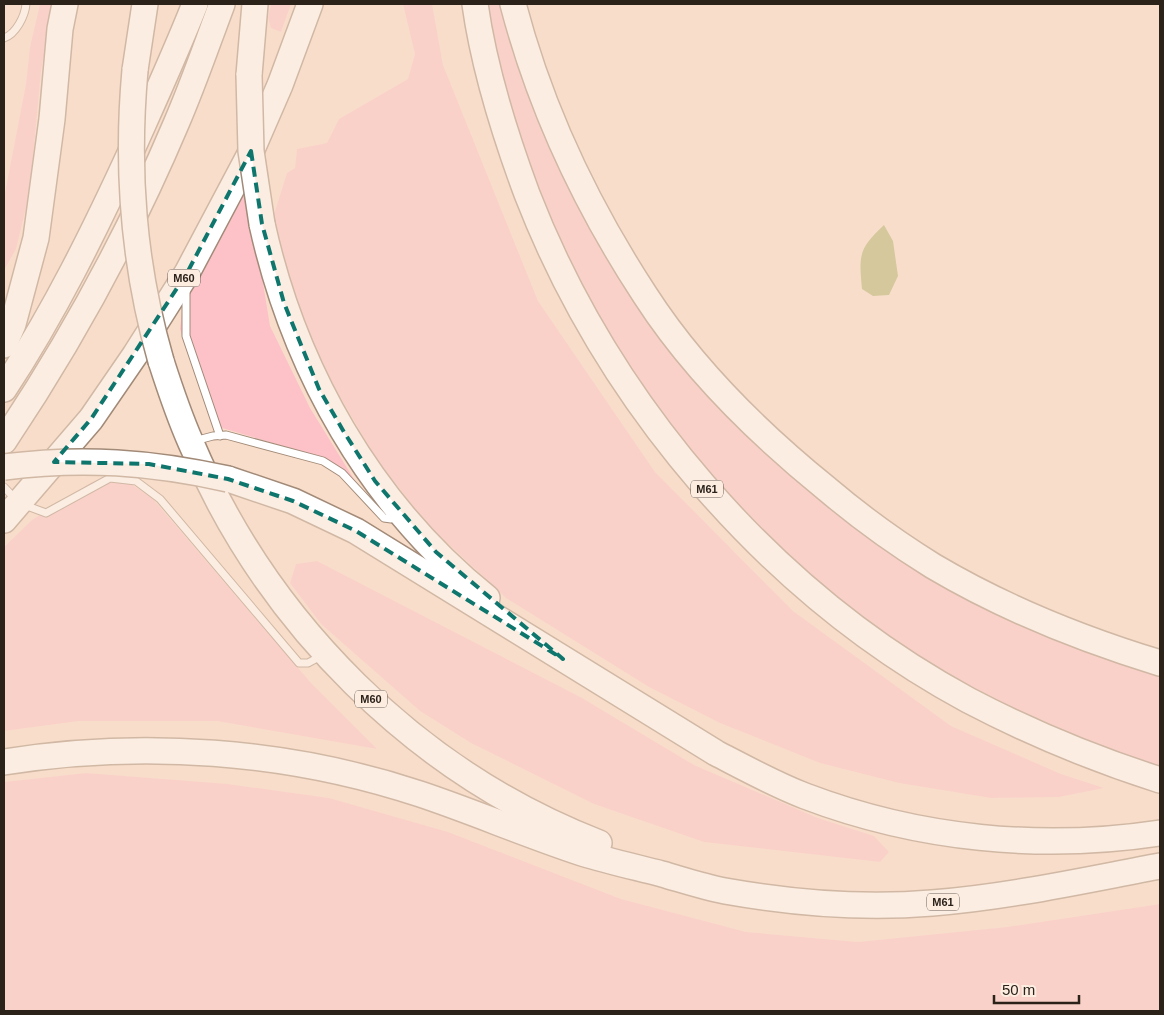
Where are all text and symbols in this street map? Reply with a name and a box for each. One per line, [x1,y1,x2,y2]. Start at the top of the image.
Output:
road number: M60 [168,270,200,286]
road number: M61 [691,480,723,498]
road number: M60 [355,691,387,708]
road number: M61 [927,894,959,910]
scale bar [994,972,1079,1004]
text: 50 m [1002,981,1035,998]

